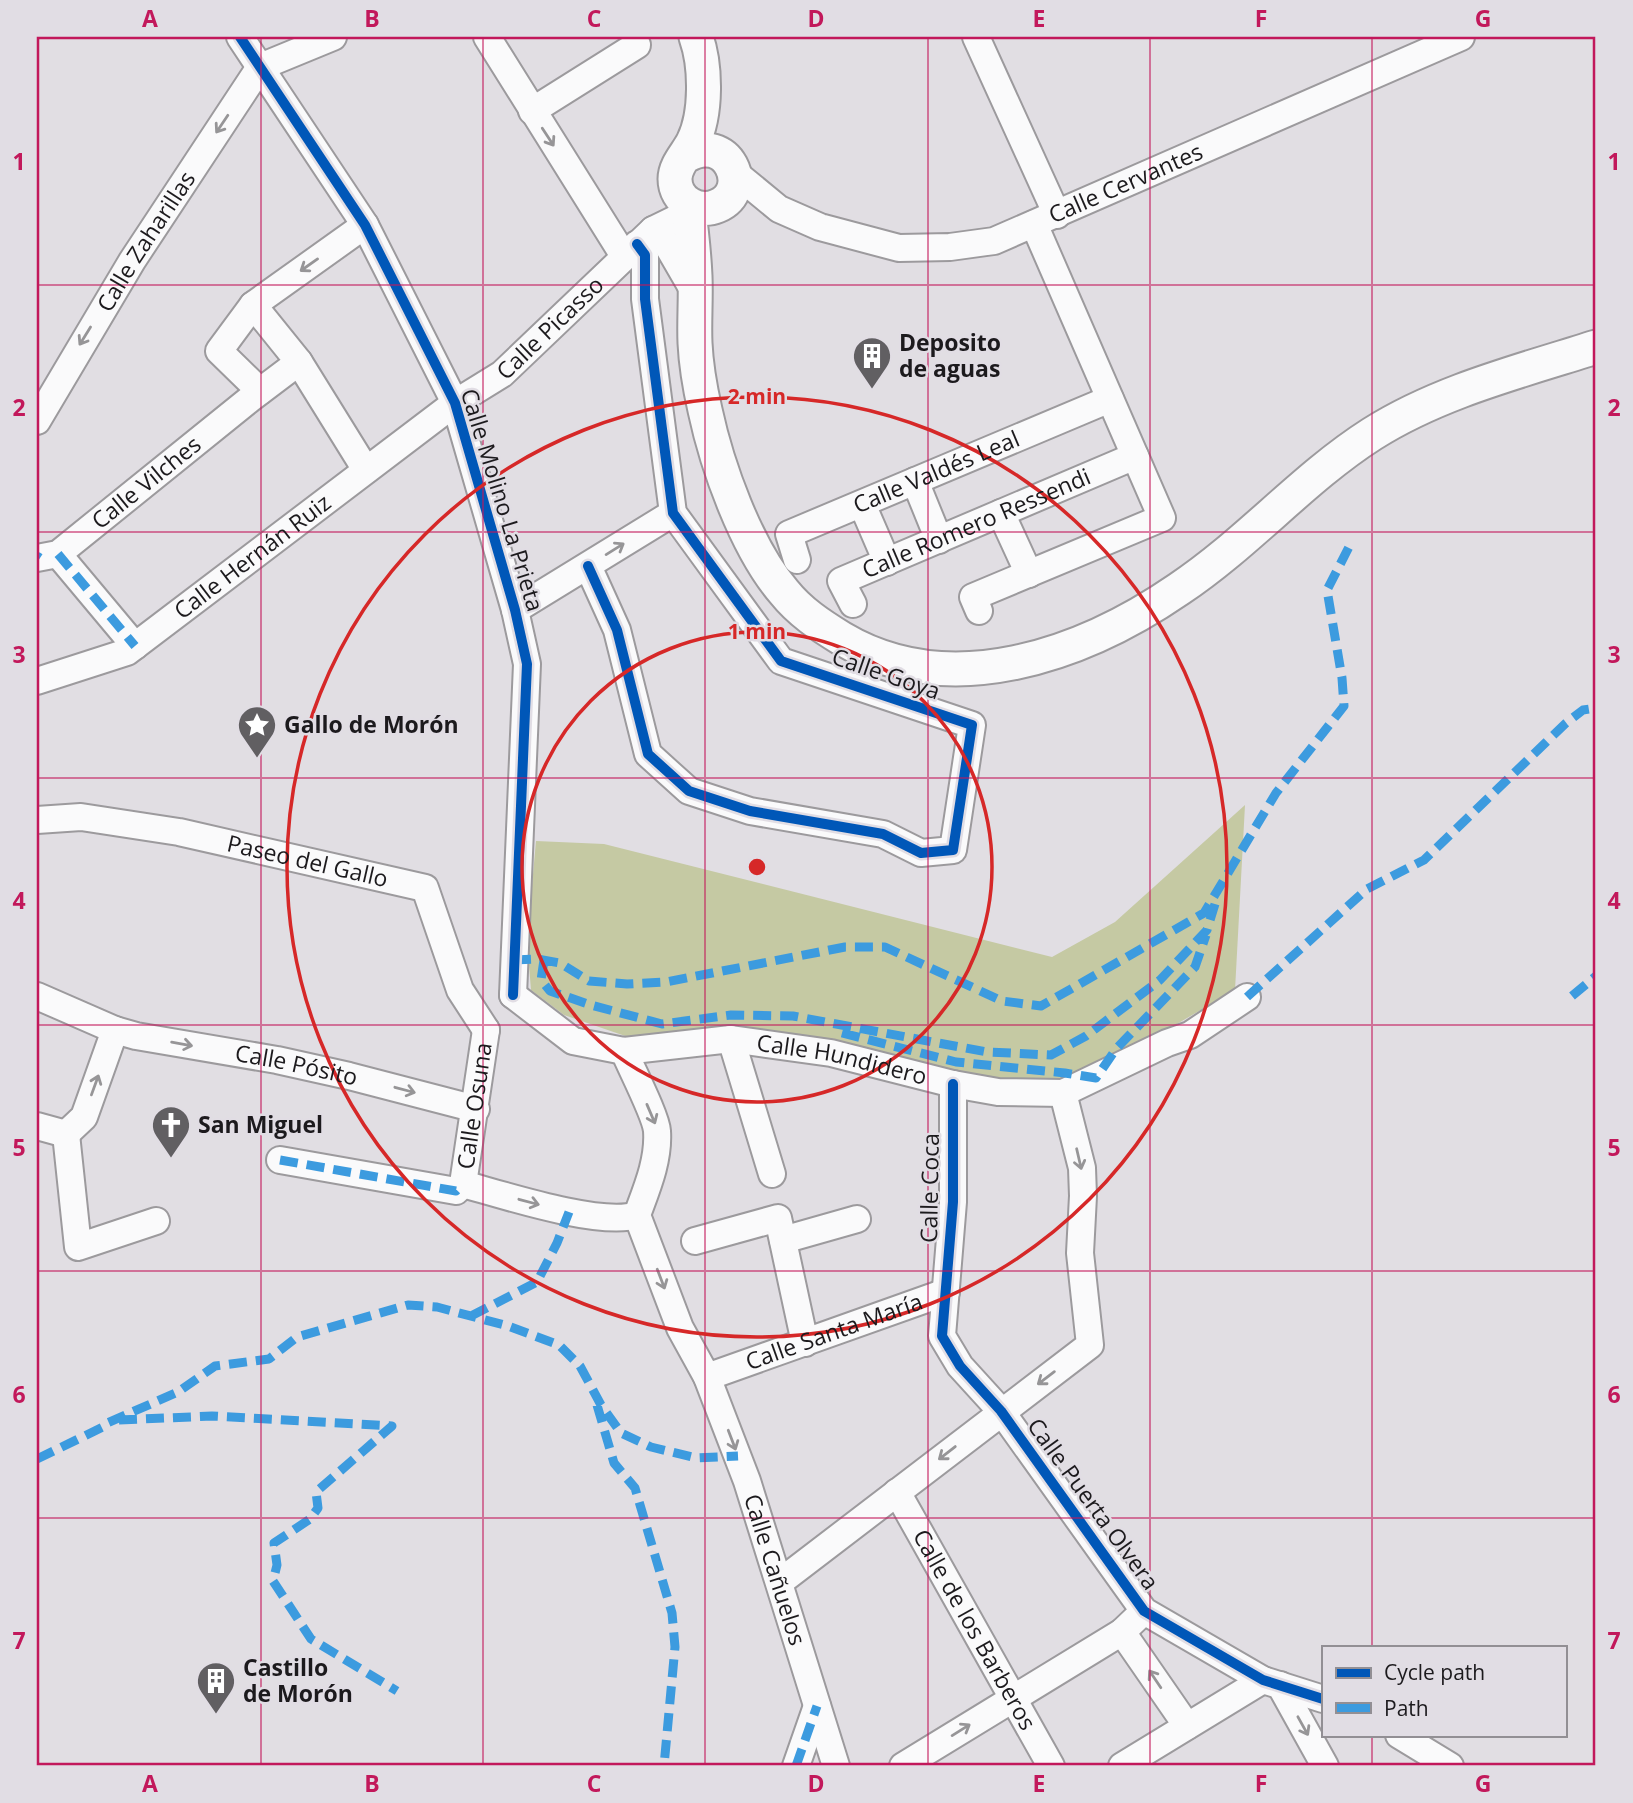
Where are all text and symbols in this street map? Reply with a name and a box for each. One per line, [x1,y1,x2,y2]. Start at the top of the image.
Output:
text: A [142,2,158,34]
text: B [364,2,380,34]
text: C [587,2,601,34]
text: D [807,2,825,34]
text: E [1033,2,1045,34]
text: F [1255,2,1267,34]
text: G [1475,2,1491,34]
one-way arrow [215,114,229,133]
one-way arrow [542,126,556,146]
street label: Calle Cervantes [1043,135,1207,230]
text: 1 [12,145,26,177]
text: 1 [1607,145,1621,177]
street label: Calle Zaharillas [88,164,202,317]
one-way arrow [300,258,319,272]
street label: Calle Picasso [489,269,610,386]
one-way arrow [78,325,92,345]
place label: Deposito de aguas [899,326,1001,384]
building icon: Deposito de aguas [851,335,893,390]
text: 2 min [728,382,786,410]
street label: Calle Molino La Prieta [454,384,552,615]
text: 2 [12,391,26,423]
text: 2 [1607,391,1621,423]
street label: Calle Valdés Leal [848,422,1024,520]
street label: Calle Vilches [84,428,207,536]
street label: Calle Romero Ressendi [857,460,1095,585]
street label: Calle Hernán Ruiz [167,486,337,626]
one-way arrow [605,541,624,556]
text: 1 min [728,617,786,645]
text: 3 [12,638,26,670]
text: 3 [1607,638,1621,670]
street label: Calle Goya [828,640,945,707]
place icon: Gallo de Morón [236,704,278,759]
place label: Gallo de Morón [284,708,459,740]
street label: Paseo del Gallo [224,826,391,894]
centre of rings [745,855,769,879]
text: 4 [12,884,26,916]
text: 4 [1607,884,1621,916]
street label: Calle Hundidero [755,1026,931,1092]
street label: Calle Pósito [233,1036,361,1093]
one-way arrow [170,1038,193,1051]
street label: Calle Osuna [448,1040,499,1171]
one-way arrow [90,1075,103,1097]
one-way arrow [393,1085,415,1098]
one-way arrow [645,1103,658,1124]
church icon: San Miguel [150,1104,192,1159]
place label: San Miguel [198,1108,323,1140]
text: 5 [12,1131,26,1163]
text: 5 [1607,1131,1621,1163]
street label: Calle Coca [912,1133,946,1243]
one-way arrow [1073,1147,1087,1170]
one-way arrow [517,1196,540,1209]
one-way arrow [656,1267,668,1289]
street label: Calle Santa María [741,1285,927,1377]
one-way arrow [1037,1371,1056,1385]
text: 6 [12,1378,26,1410]
text: 6 [1607,1378,1621,1410]
street label: Calle Puerta Olvera [1021,1411,1167,1596]
one-way arrow [726,1429,739,1450]
one-way arrow [938,1446,957,1461]
street label: Calle Cañuelos [737,1490,814,1649]
street label: Calle de los Barberos [906,1523,1045,1735]
text: 7 [12,1624,26,1656]
text: 7 [1607,1624,1621,1656]
legend [1322,1646,1566,1736]
place label: Castillo de Morón [243,1651,353,1709]
text: Cycle path [1384,1658,1485,1686]
building icon: Castillo de Morón [195,1660,237,1715]
one-way arrow [1147,1670,1162,1689]
text: Path [1384,1694,1429,1722]
one-way arrow [1296,1715,1310,1735]
one-way arrow [951,1723,970,1738]
text: A [142,1767,158,1799]
text: B [364,1767,380,1799]
text: C [587,1767,601,1799]
text: D [807,1767,825,1799]
text: E [1033,1767,1045,1799]
text: F [1255,1767,1267,1799]
text: G [1475,1767,1491,1799]

